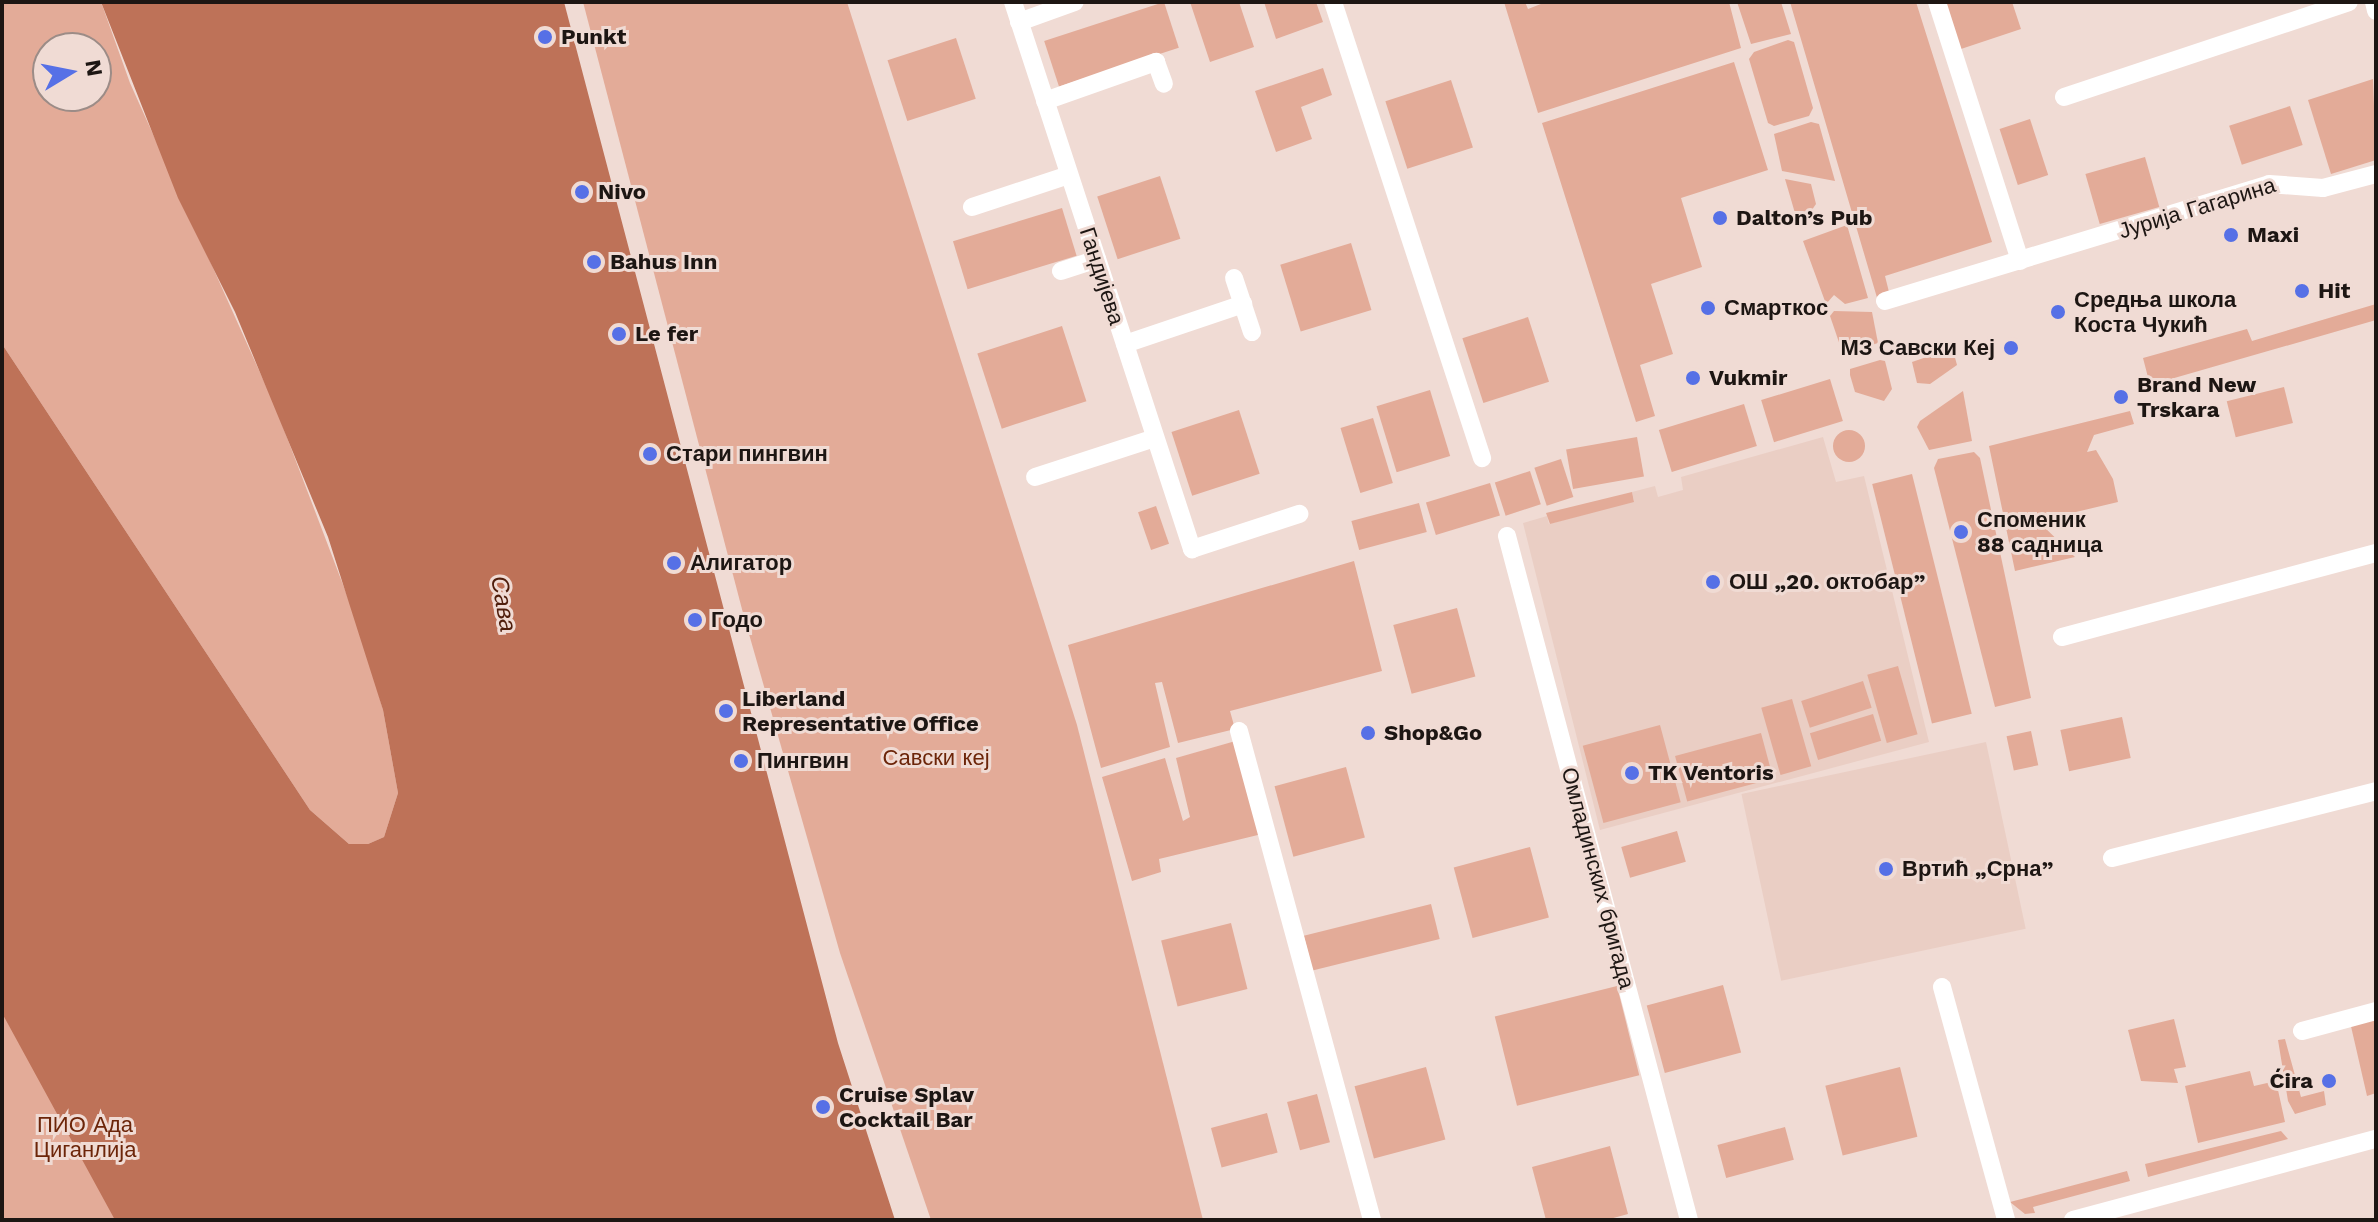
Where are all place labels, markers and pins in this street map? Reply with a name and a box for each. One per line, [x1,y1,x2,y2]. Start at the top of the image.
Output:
place label: Punkt [561,24,626,50]
marker: Punkt [536,28,554,46]
place label: Nivo [598,179,646,205]
marker: Nivo [573,183,591,201]
place label: Dalton’s Pub [1736,205,1872,231]
marker: Dalton’s Pub [1711,209,1729,227]
place label: Maxi [2247,222,2299,248]
marker: Maxi [2222,226,2240,244]
place label: Bahus Inn [610,249,717,275]
marker: Bahus Inn [585,253,603,271]
place label: Hit [2318,278,2350,304]
marker: Hit [2293,282,2311,300]
place label: Средња школа Коста Чукић [2074,286,2236,338]
place label: Смарткос [1724,295,1828,321]
marker: Смарткос [1699,299,1717,317]
marker: Средња школа Коста Чукић [2049,303,2067,321]
place label: Le fer [635,321,698,347]
marker: Le fer [610,325,628,343]
place label: МЗ Савски Кеј [1840,335,1995,361]
marker: МЗ Савски Кеј [2002,339,2020,357]
place label: Vukmir [1709,365,1787,391]
marker: Vukmir [1684,369,1702,387]
place label: Brand New Trskara [2137,371,2256,422]
marker: Brand New Trskara [2112,388,2130,406]
place label: Стари пингвин [666,441,828,467]
marker: Стари пингвин [641,445,659,463]
place label: Споменик 88 садница [1977,506,2102,558]
marker: Споменик 88 садница [1952,523,1970,541]
place label: Алигатор [690,550,792,576]
marker: Алигатор [665,554,683,572]
place label: ОШ „20. октобар” [1729,569,1925,595]
marker: ОШ „20. октобар” [1704,573,1722,591]
place label: Годо [711,607,763,633]
marker: Годо [686,611,704,629]
place label: Liberland Representative Office [742,685,979,736]
marker: Liberland Representative Office [717,702,735,720]
place label: Shop&Go [1384,720,1482,746]
marker: Shop&Go [1359,724,1377,742]
place label: Пингвин [757,748,849,774]
marker: Пингвин [732,752,750,770]
place label: TK Ventoris [1648,760,1774,786]
marker: TK Ventoris [1623,764,1641,782]
place label: Вртић „Срна” [1902,856,2053,882]
marker: Вртић „Срна” [1877,860,1895,878]
place label: Ćira [2270,1068,2313,1094]
marker: Ćira [2320,1072,2338,1090]
place label: Cruise Splav Cocktail Bar [839,1081,974,1132]
marker: Cruise Splav Cocktail Bar [814,1098,832,1116]

